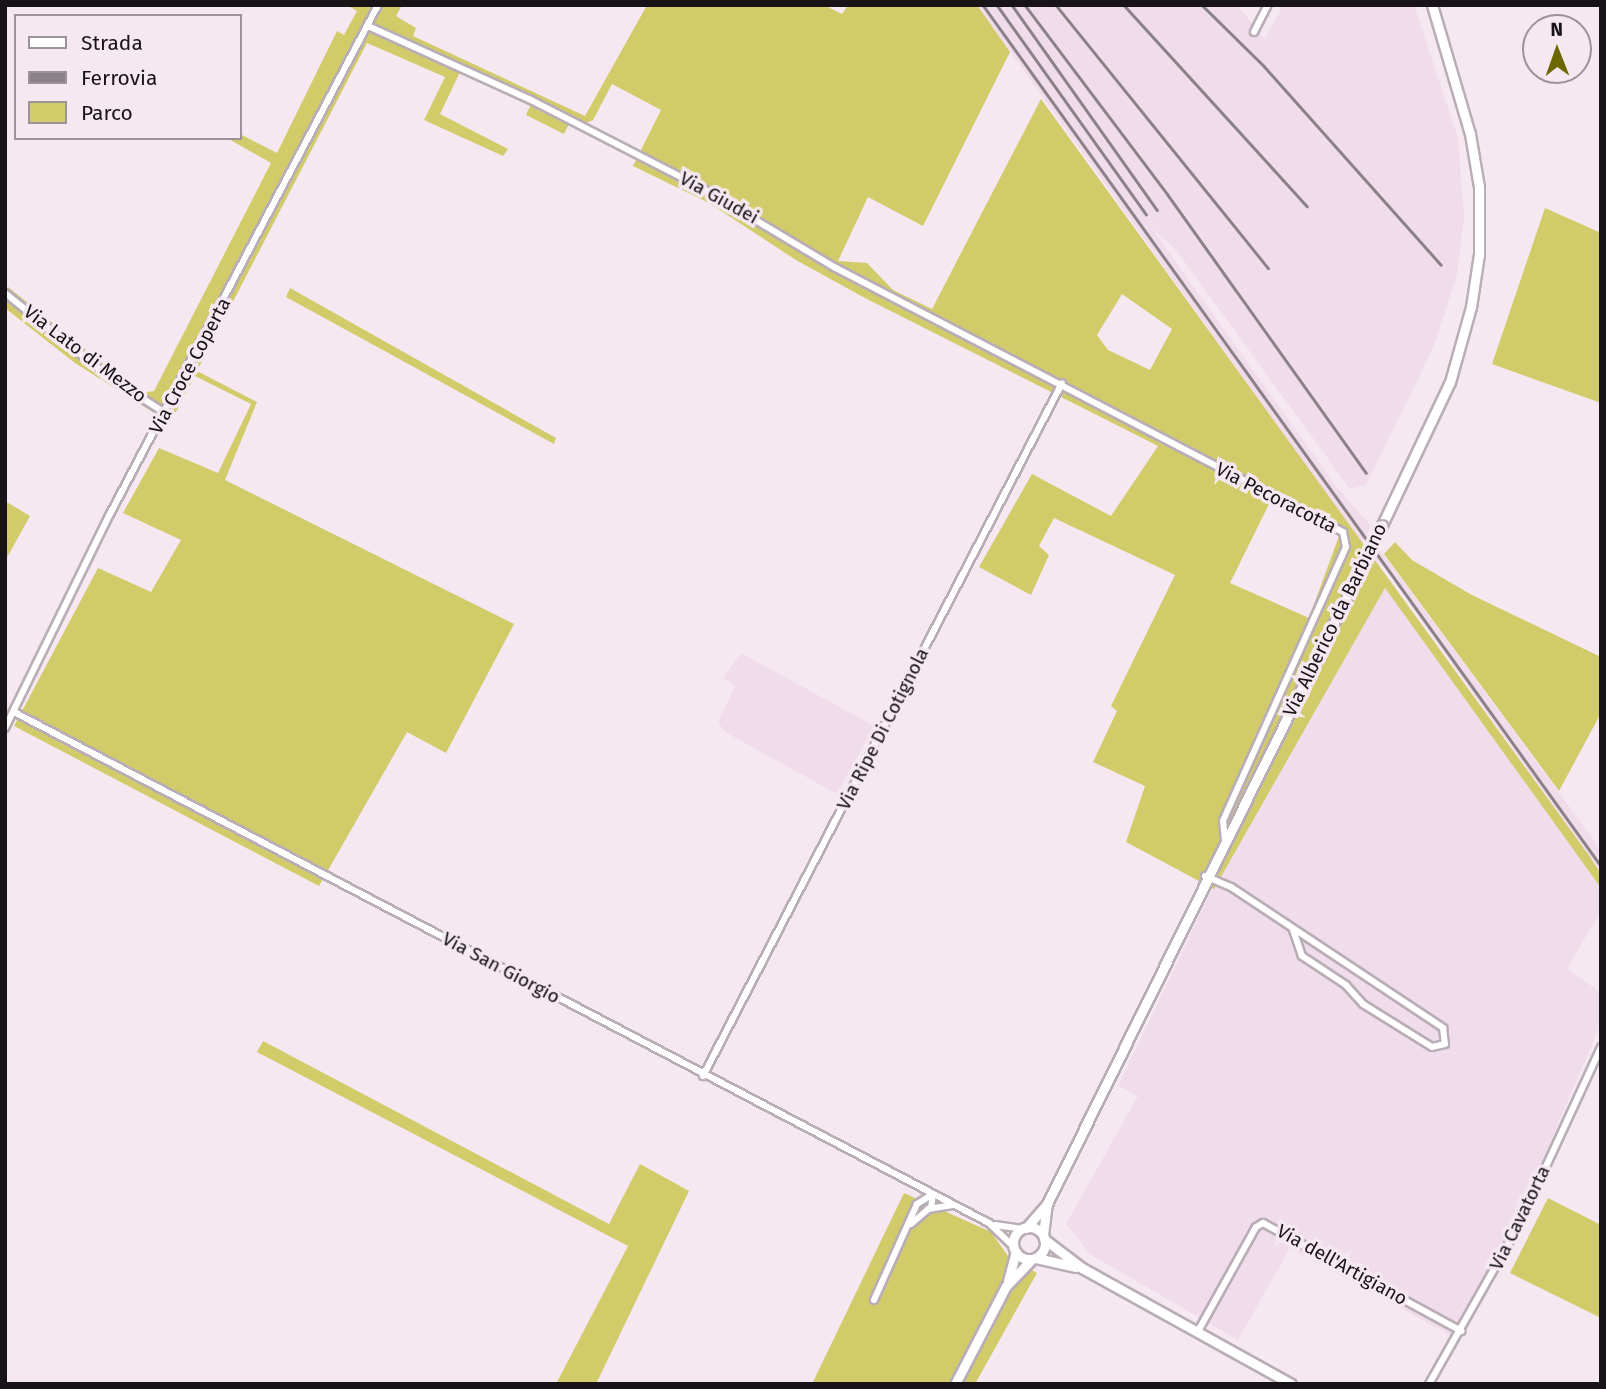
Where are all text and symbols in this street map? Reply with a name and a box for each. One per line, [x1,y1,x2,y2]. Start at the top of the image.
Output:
legend [14,14,242,140]
north arrow [1522,14,1592,84]
text: N [1550,18,1563,41]
text: Strada [81,30,143,56]
text: Ferrovia [81,65,157,91]
text: Parco [81,100,133,126]
street label: Via Giudei [676,167,762,229]
street label: Via Croce Coperta [144,294,236,438]
street label: Via Lato di Mezzo [19,300,151,408]
street label: Via Pecoracotta [1212,458,1340,538]
street label: Via Alberico da Barbiano [1278,520,1392,720]
street label: Via Ripe Di Cotignola [832,644,934,814]
street label: Via San Giorgio [438,927,564,1009]
street label: Via Cavatorta [1485,1162,1555,1274]
street label: Via dell'Artigiano [1273,1220,1411,1310]

